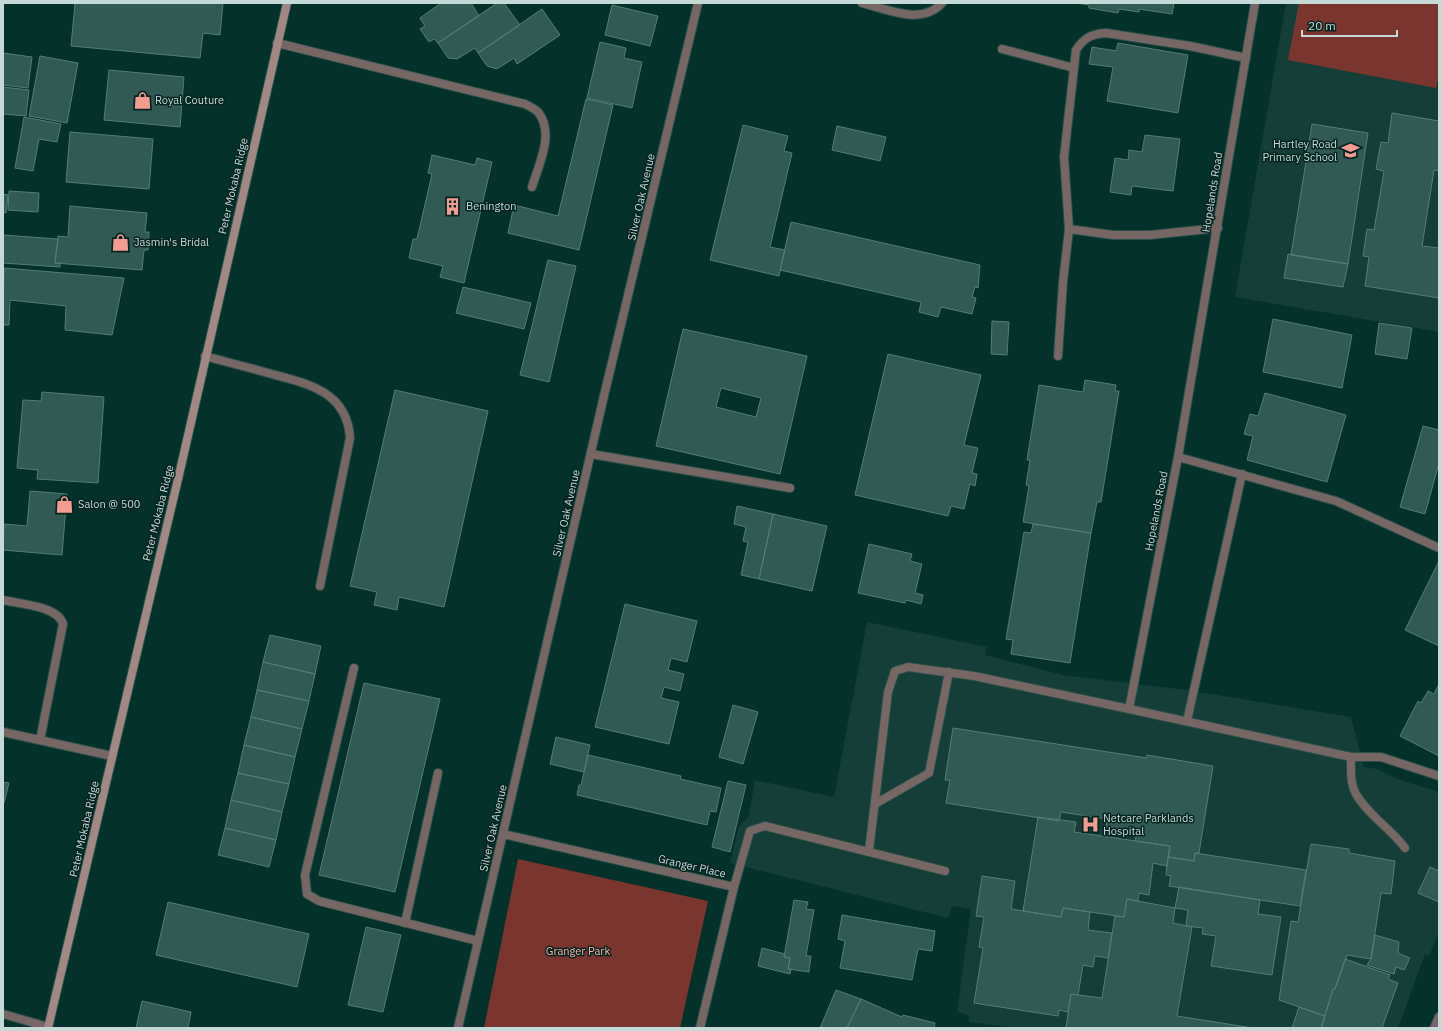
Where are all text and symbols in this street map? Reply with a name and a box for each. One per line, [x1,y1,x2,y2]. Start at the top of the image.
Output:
scale bar [1302,12,1397,38]
text: 20 m [1308,18,1336,33]
shop icon: Royal Couture [132,90,152,110]
place label: Royal Couture [155,93,224,107]
street label: Peter Mokaba Ridge [215,136,251,236]
place label: Hartley Road Primary School [1262,137,1337,164]
school or university icon: Hartley Road Primary School [1340,140,1360,160]
street label: Hopelands Road [1199,151,1225,233]
street label: Silver Oak Avenue [624,152,658,242]
building icon: Benington [443,196,463,216]
place label: Benington [466,199,517,213]
shop icon: Jasmin's Bridal [111,232,131,252]
place label: Jasmin's Bridal [134,235,209,249]
street label: Peter Mokaba Ridge [139,464,177,562]
street label: Silver Oak Avenue [549,468,583,558]
street label: Hopelands Road [1141,470,1171,552]
shop icon: Salon @ 500 [55,494,75,514]
place label: Salon @ 500 [78,497,140,511]
street label: Peter Mokaba Ridge [66,779,102,879]
street label: Silver Oak Avenue [476,783,510,873]
place label: Netcare Parklands Hospital [1103,811,1194,838]
hospital icon: Netcare Parklands Hospital [1080,814,1100,834]
street label: Granger Place [657,851,727,881]
park label: Granger Park [546,944,610,958]

